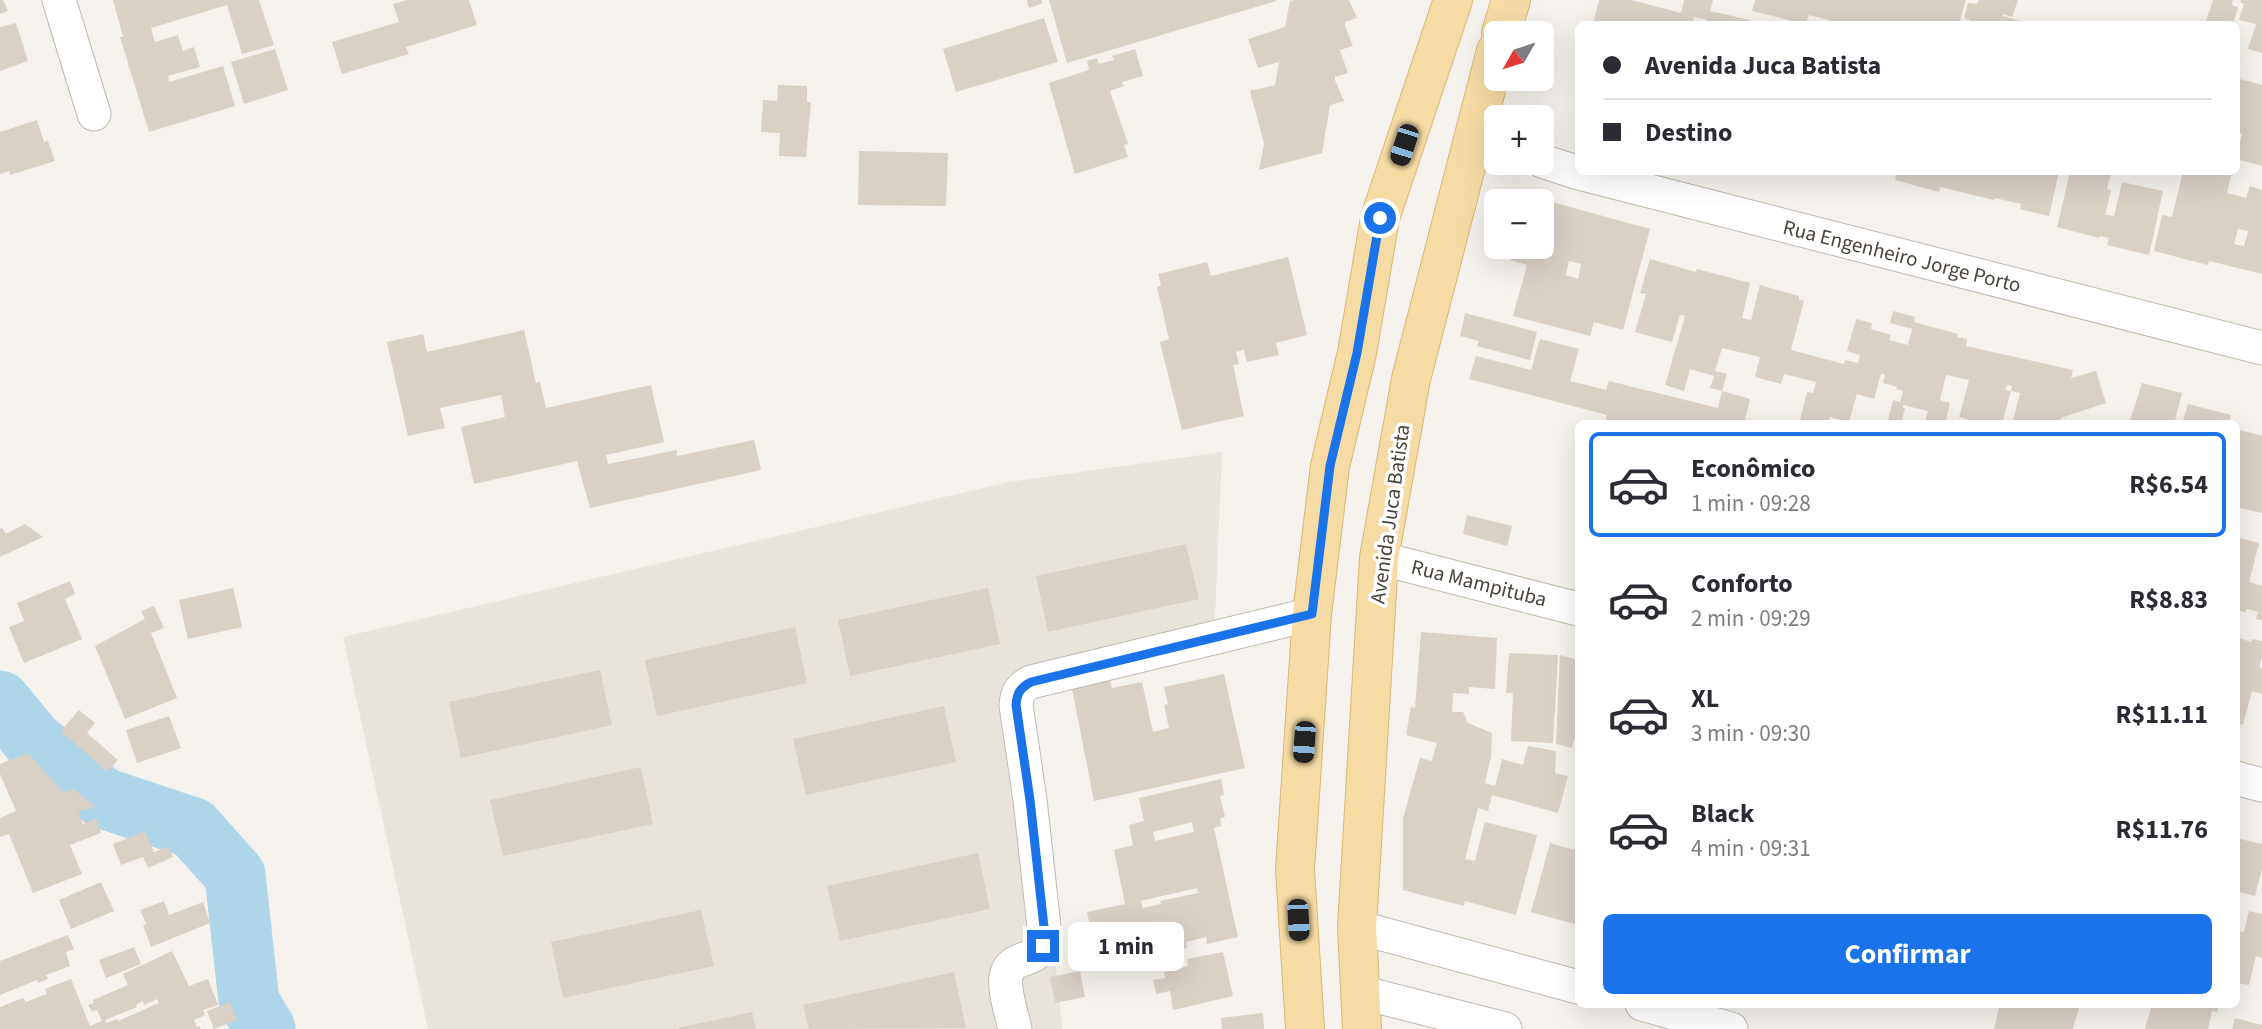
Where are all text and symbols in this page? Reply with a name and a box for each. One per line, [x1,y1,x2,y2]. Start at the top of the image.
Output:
north arrow [1484,21,1554,91]
map controls [1484,21,1554,259]
text: Avenida Juca Batista [1645,47,1881,84]
button: + [1484,105,1554,175]
text: Destino [1645,114,1732,151]
car [1388,122,1421,168]
button: − [1484,189,1554,259]
route start [1364,202,1396,234]
street label: Rua Engenheiro Jorge Porto [1780,212,2024,300]
street label: Avenida Juca Batista [1363,422,1417,606]
text: Econômico [1691,450,1816,487]
icon: car [1607,453,1670,516]
text: R$6.54 [2129,466,2208,503]
text: 1 min · 09:28 [1691,487,1811,520]
street label: Rua Mampituba [1408,552,1550,614]
text: Conforto [1691,565,1793,602]
icon: car [1607,568,1670,631]
text: R$8.83 [2129,581,2208,618]
text: 2 min · 09:29 [1691,602,1811,635]
text: XL [1691,680,1719,717]
icon: car [1607,683,1670,746]
text: R$11.11 [2116,696,2208,733]
text: 3 min · 09:30 [1691,717,1811,750]
car [1293,720,1316,764]
text: Black [1691,795,1754,832]
icon: car [1607,798,1670,861]
text: R$11.76 [2116,811,2208,848]
text: 4 min · 09:31 [1691,832,1811,865]
car [1287,898,1310,942]
button: Confirmar [1603,914,2212,994]
callout: 1 min [1068,922,1183,970]
route end [1027,930,1059,962]
text: 1 min [1098,930,1154,963]

